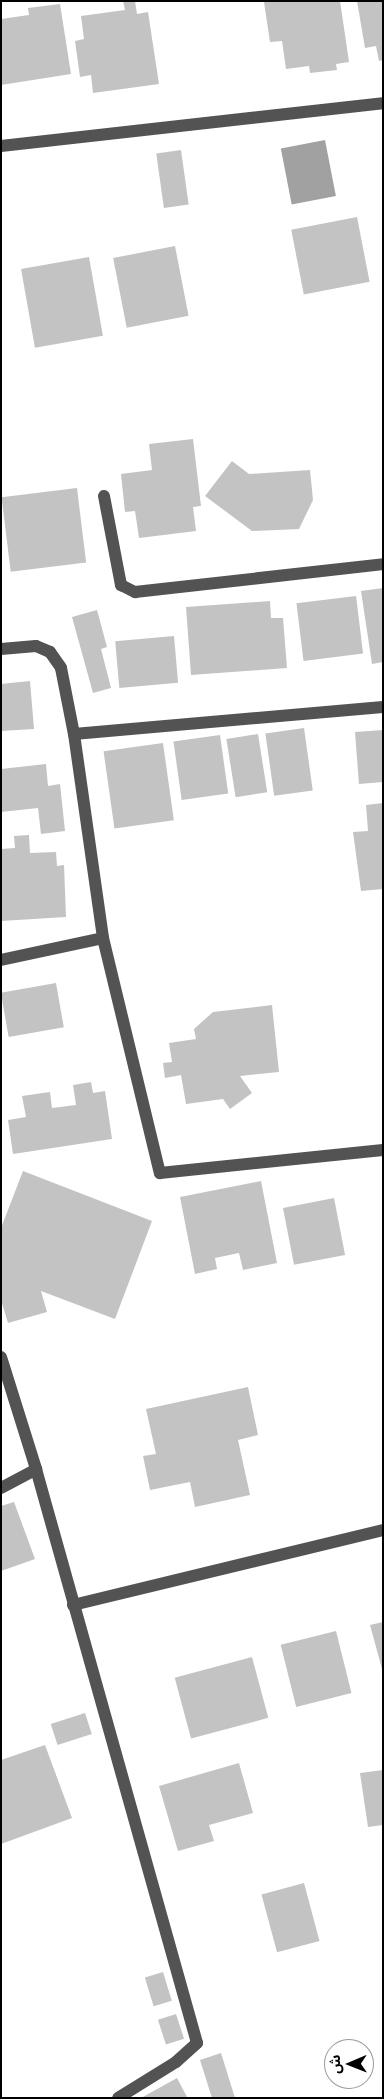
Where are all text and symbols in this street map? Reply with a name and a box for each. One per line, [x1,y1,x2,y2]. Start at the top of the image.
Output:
north arrow [324,2039,374,2089]
text: ش [326,2055,343,2074]

